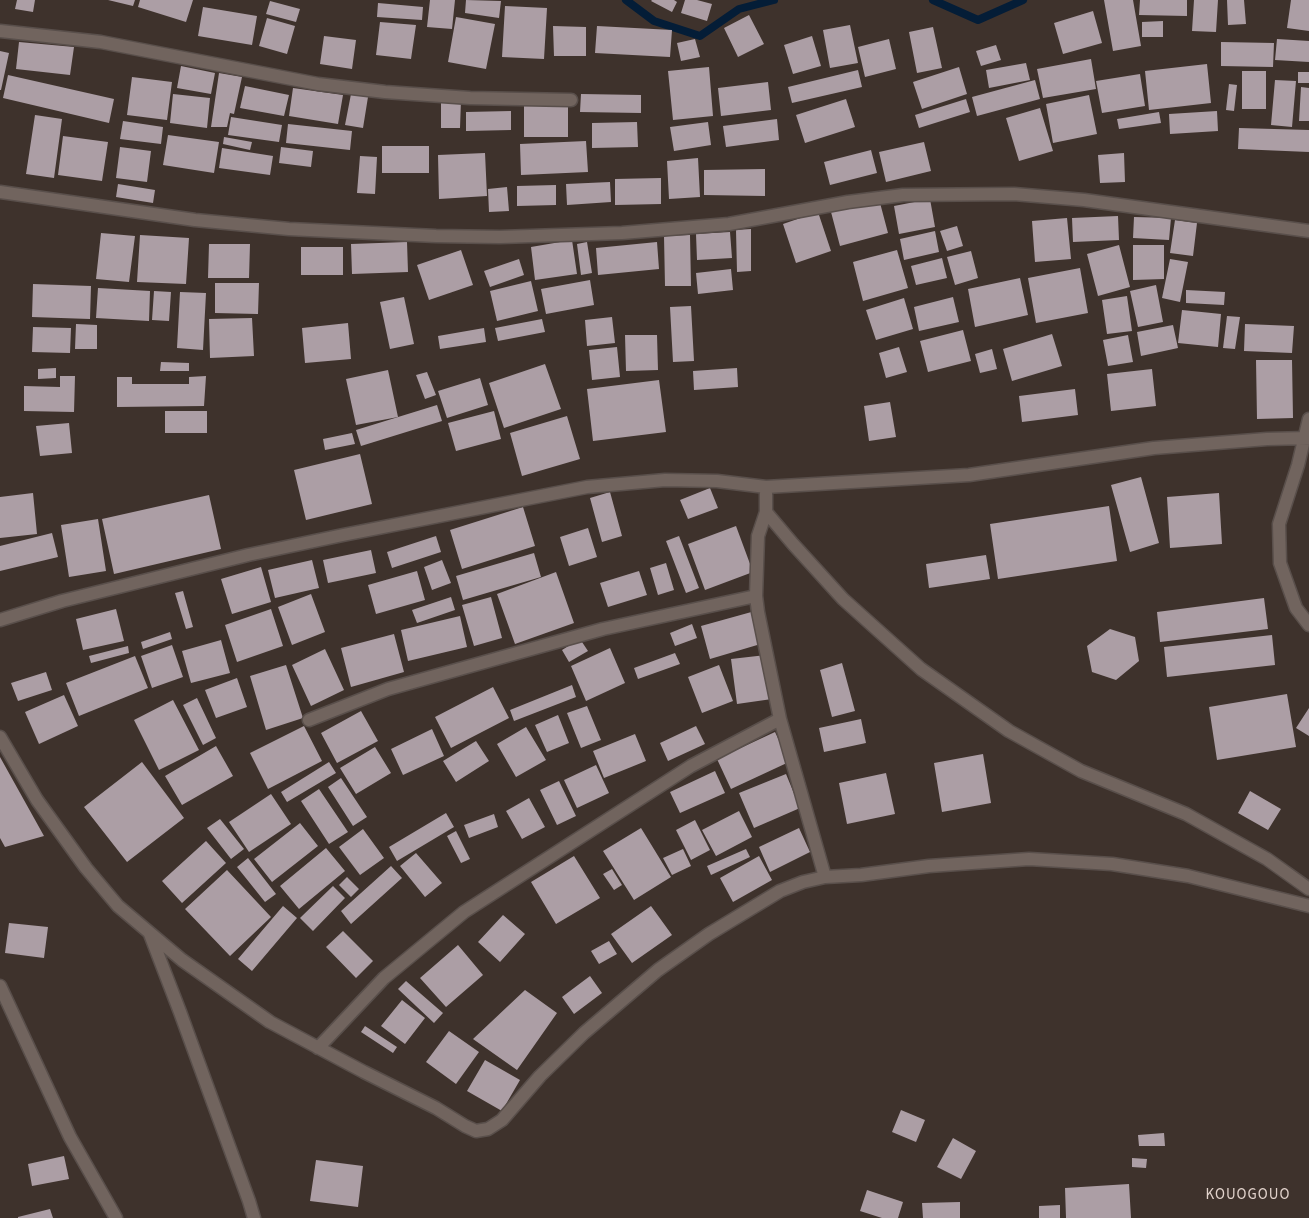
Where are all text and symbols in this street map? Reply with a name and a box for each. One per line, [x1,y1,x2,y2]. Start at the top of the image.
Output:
district label: KOUOGOUO [1205,1187,1291,1205]

